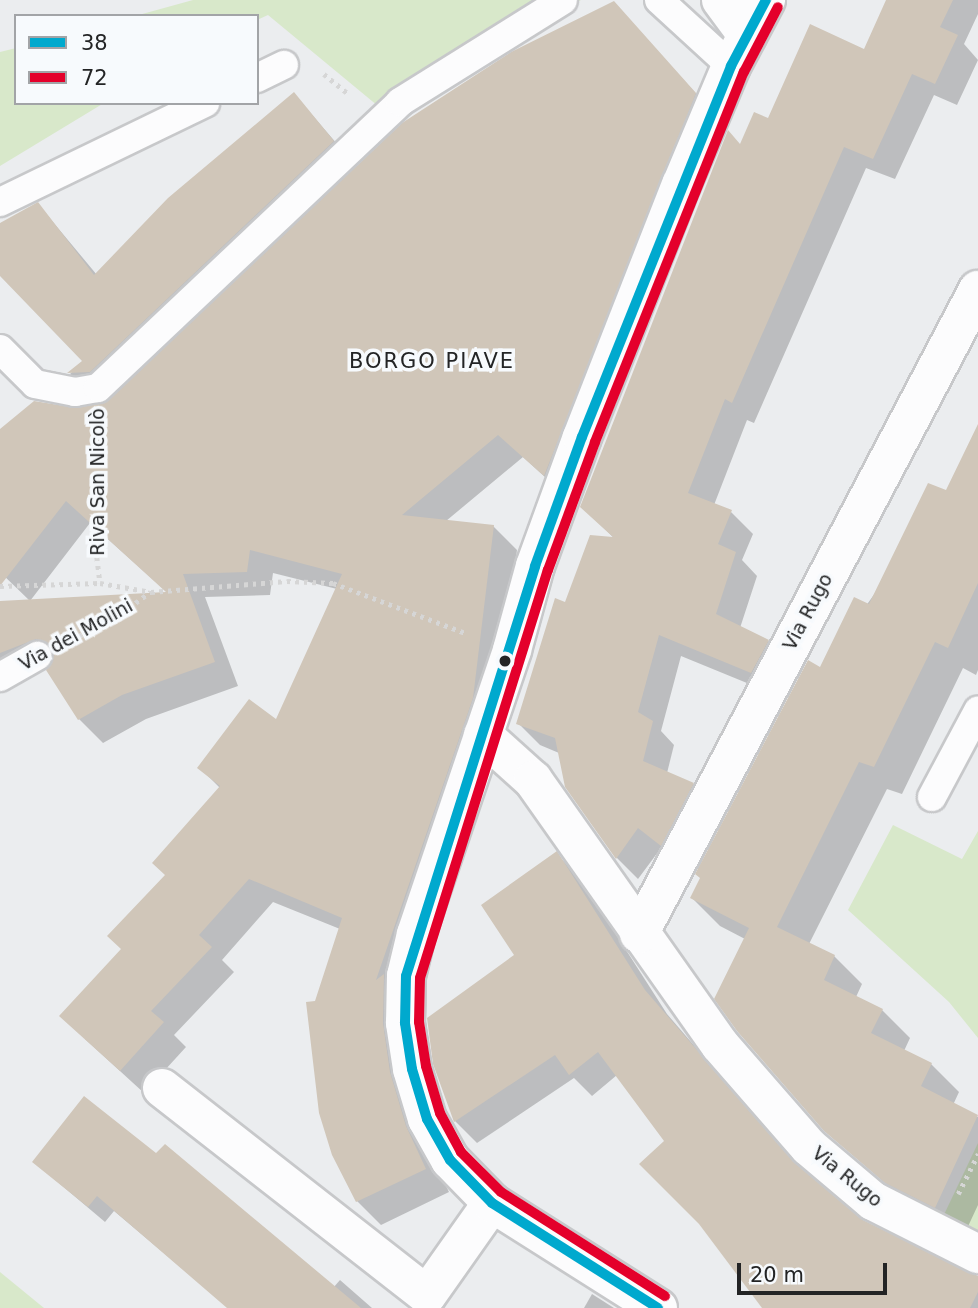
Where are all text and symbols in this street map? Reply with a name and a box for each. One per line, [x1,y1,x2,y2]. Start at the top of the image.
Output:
legend [14,14,259,105]
text: 38 [81,31,108,55]
text: 72 [81,66,108,90]
district label: BORGO PIAVE [350,348,514,374]
street label: Riva San Nicolò [87,408,109,556]
street label: Via Rugo [778,570,838,654]
street label: Via dei Molini [15,594,137,676]
unlabelled marker [498,654,512,668]
street label: Via Rugo [807,1142,887,1212]
scale bar [740,1248,890,1292]
text: 20 m [750,1263,804,1287]

